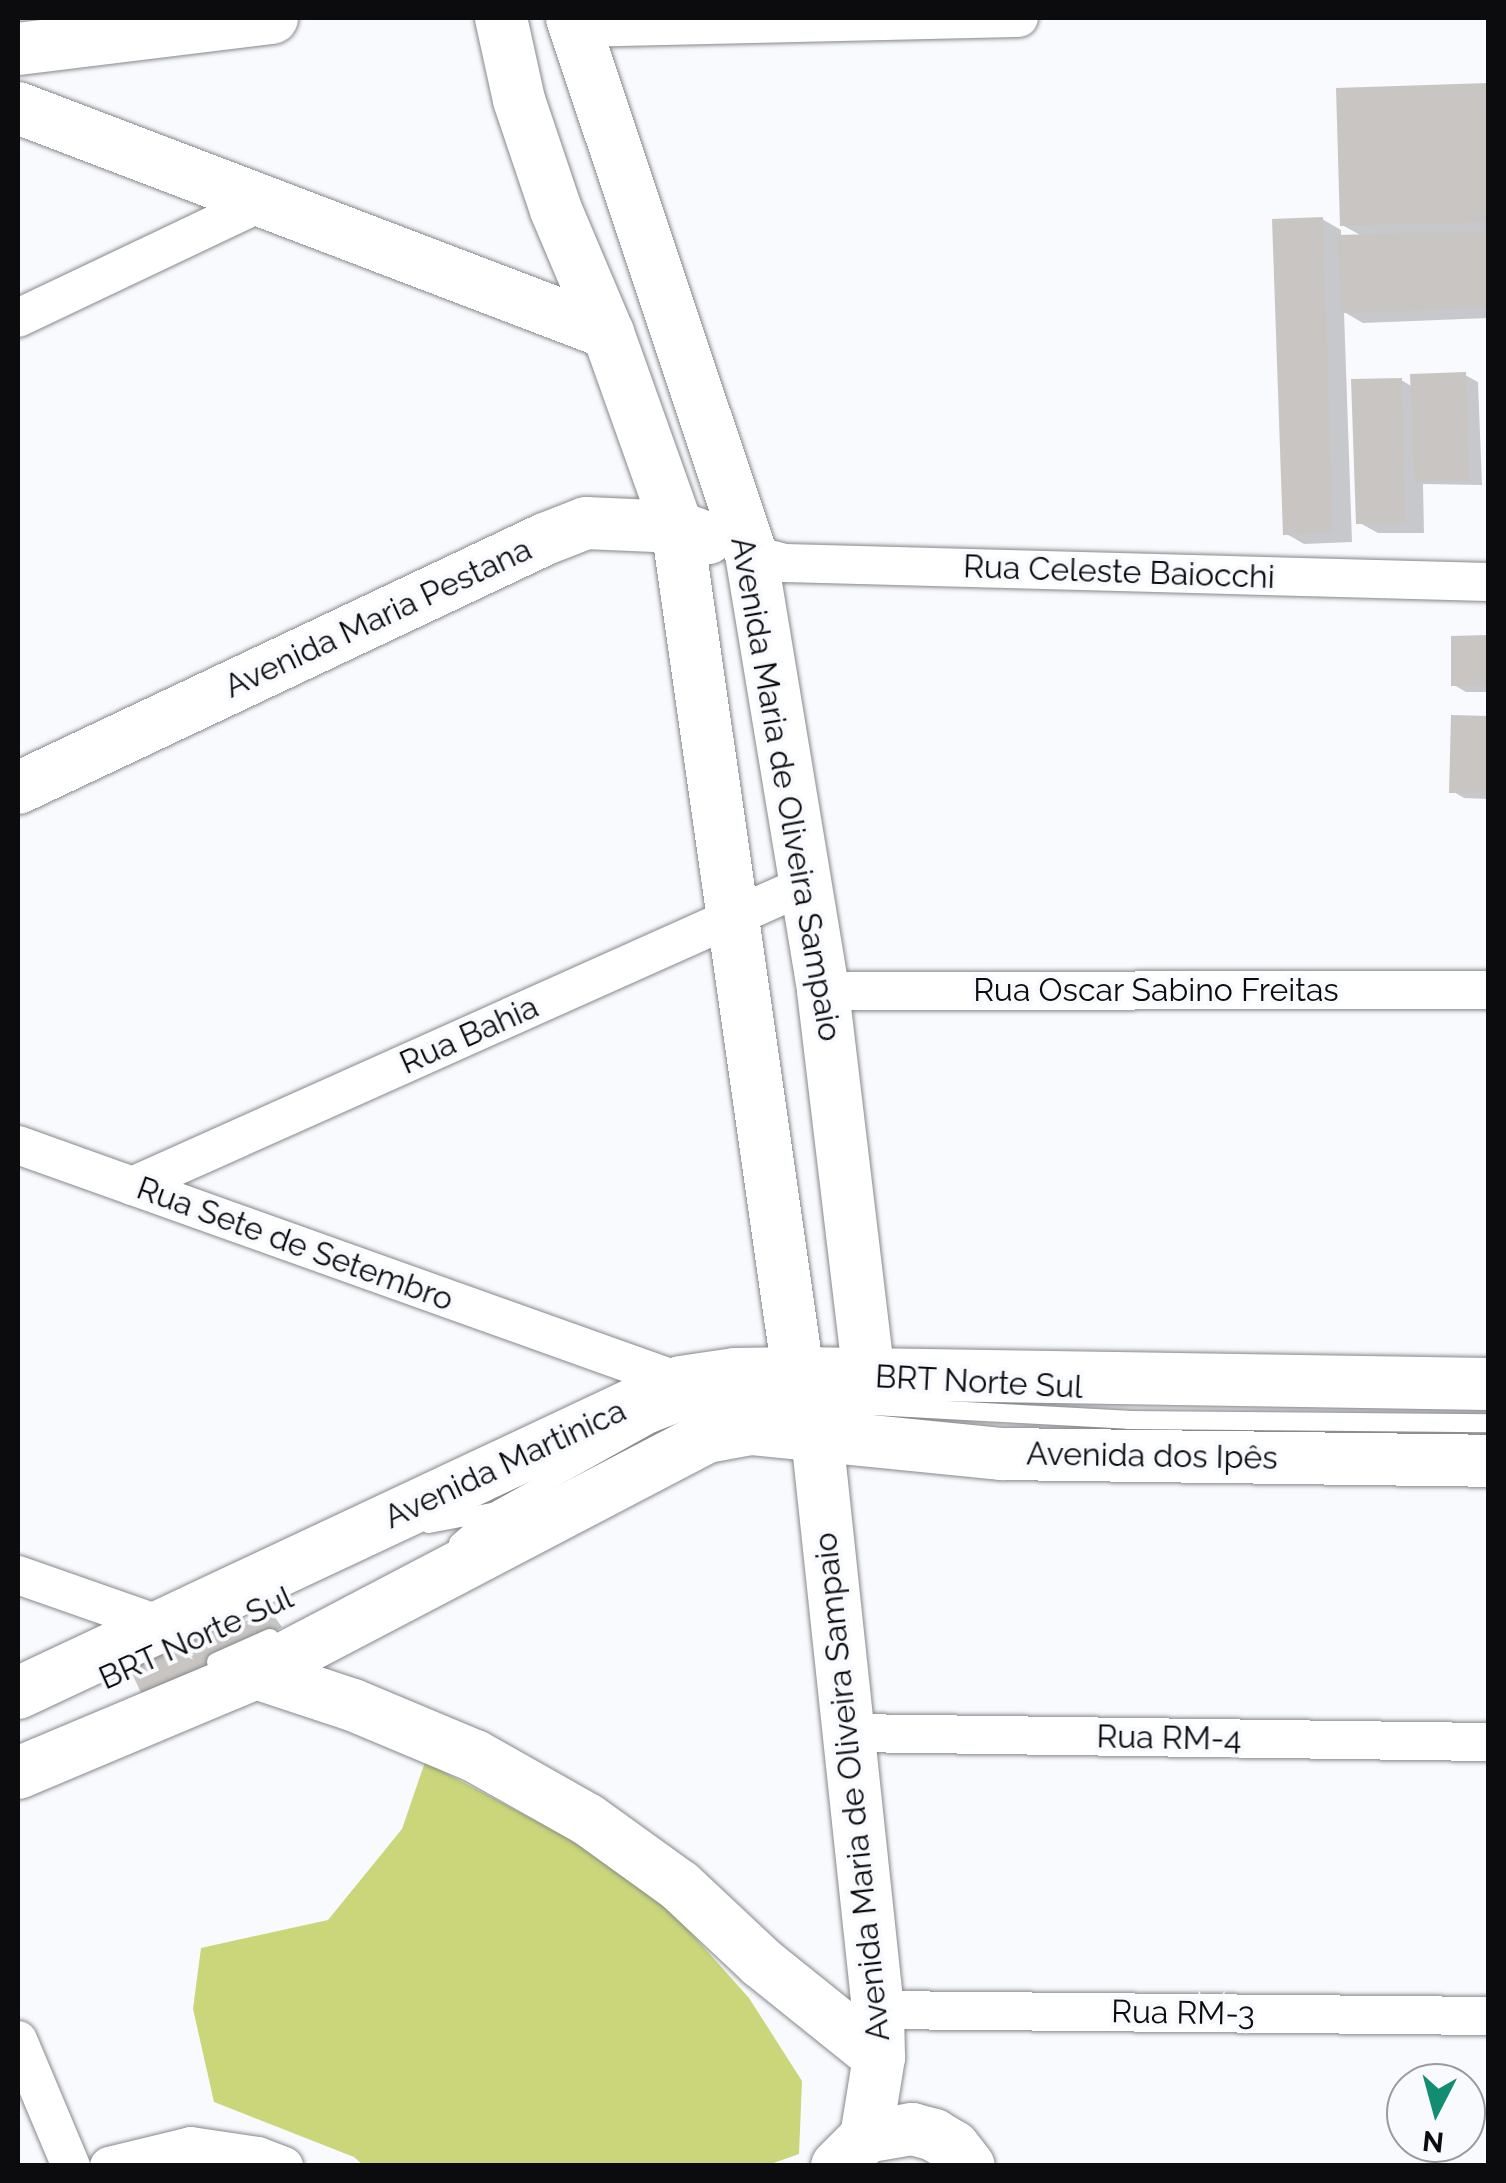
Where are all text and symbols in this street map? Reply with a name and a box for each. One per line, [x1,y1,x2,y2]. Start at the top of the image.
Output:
street label: Avenida Maria Pestana [218,530,538,706]
street label: Avenida Maria de Oliveira Sampaio [723,534,849,1044]
street label: Rua Celeste Baiocchi [963,547,1275,597]
street label: Rua Oscar Sabino Freitas [973,971,1339,1009]
street label: Rua Bahia [394,988,544,1082]
street label: Rua Sete de Setembro [132,1169,458,1319]
street label: BRT Norte Sul [874,1357,1084,1407]
street label: Avenida Martinica [378,1391,632,1537]
street label: Avenida dos Ipês [1026,1435,1278,1477]
street label: Avenida Maria de Oliveira Sampaio [806,1531,898,2043]
street label: BRT Norte Sul [93,1578,299,1698]
street label: Rua RM-4 [1096,1718,1242,1758]
street label: Rua RM-3 [1111,1993,1255,2033]
north arrow [1386,2063,1486,2163]
text: N [1421,2124,1445,2159]

